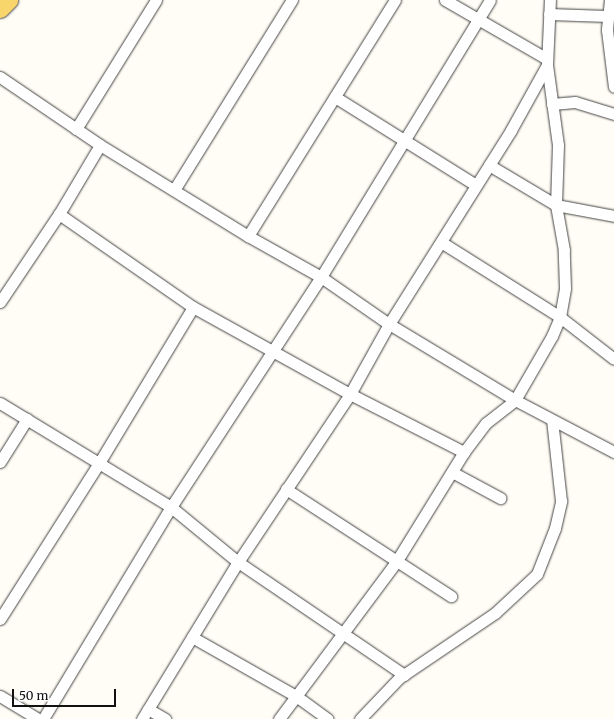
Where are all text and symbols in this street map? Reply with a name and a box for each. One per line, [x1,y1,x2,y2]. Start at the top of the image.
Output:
scale bar [14,681,118,707]
text: 50 m [19,688,48,703]

